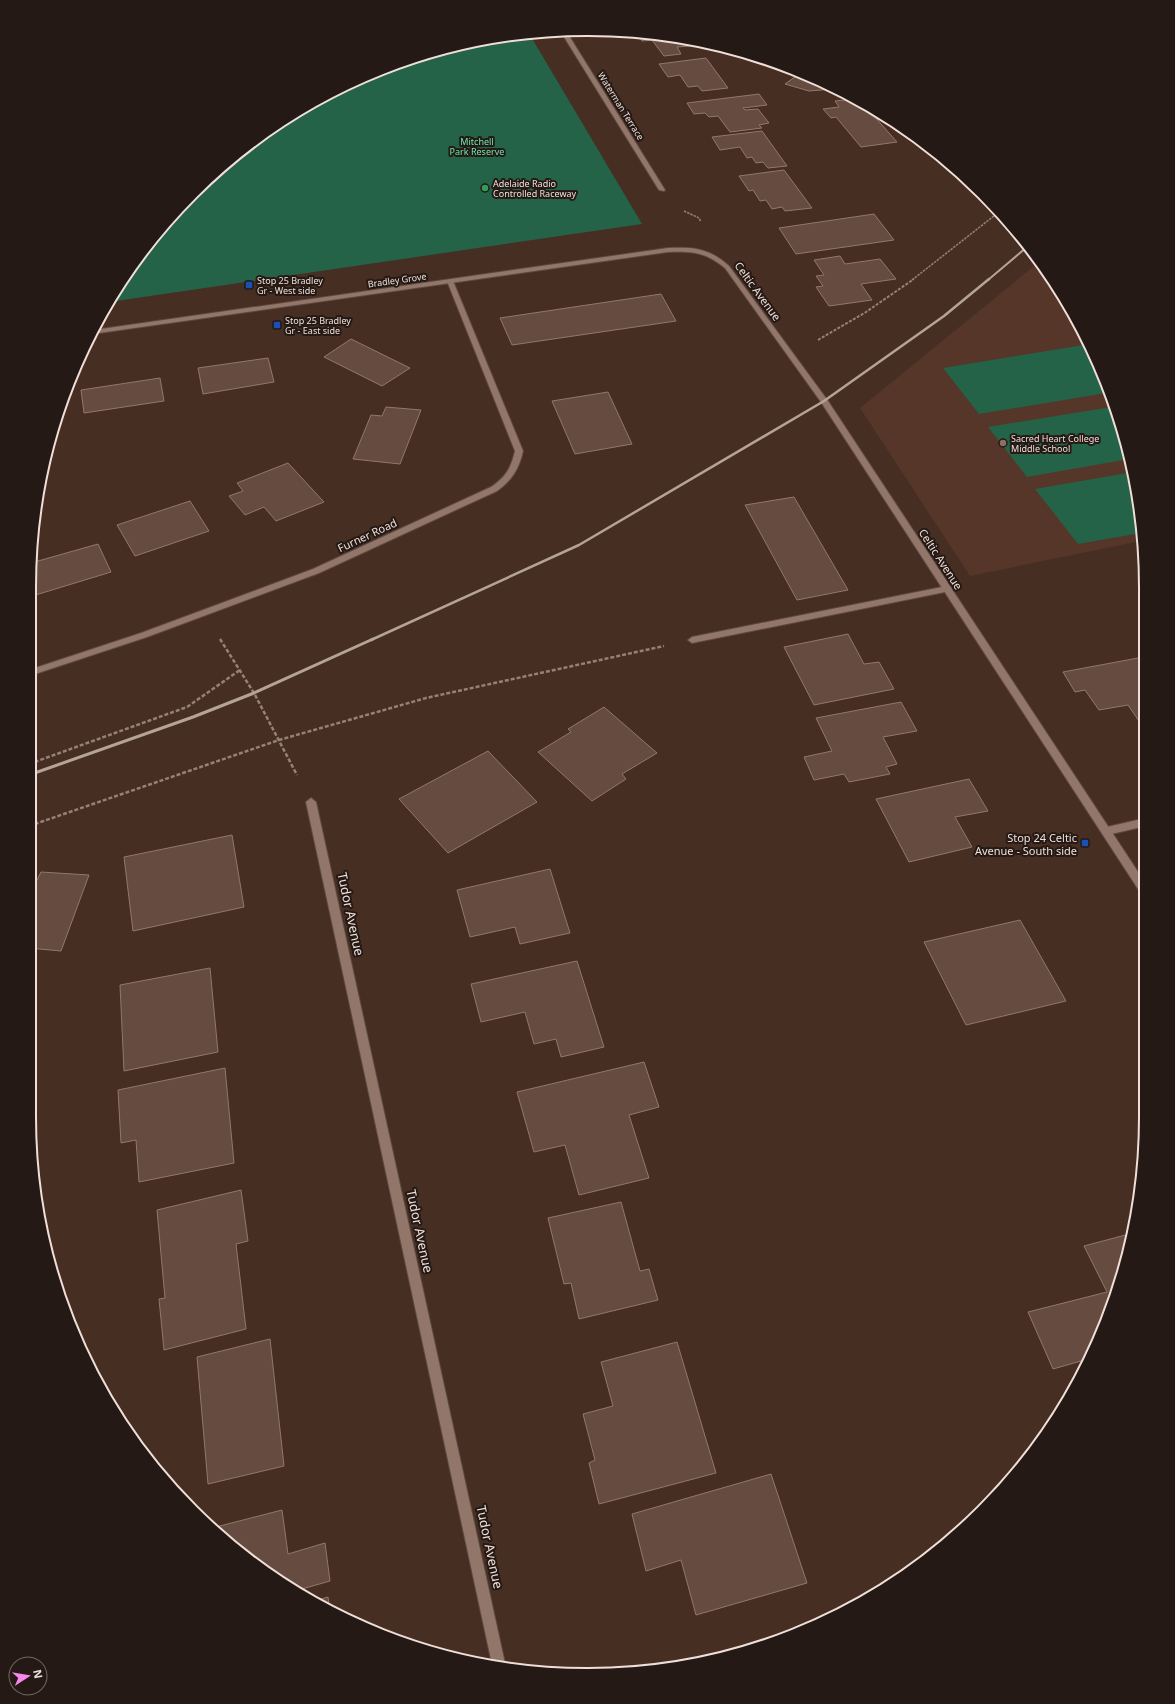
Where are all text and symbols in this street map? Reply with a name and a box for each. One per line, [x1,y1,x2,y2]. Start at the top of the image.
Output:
street label: Waterman Terrace [595,70,647,142]
park label: Mitchell Park Reserve [450,135,504,158]
place label: Adelaide Radio Controlled Raceway [493,177,577,200]
marker: Adelaide Radio Controlled Raceway [480,183,490,193]
street label: Celtic Avenue [731,258,785,324]
street label: Bradley Grove [367,269,427,291]
place label: Stop 25 Bradley Gr - West side [257,274,323,297]
marker: Stop 25 Bradley Gr - West side [244,280,254,290]
place label: Stop 25 Bradley Gr - East side [285,314,351,337]
marker: Stop 25 Bradley Gr - East side [272,320,282,330]
place label: Sacred Heart College Middle School [1011,432,1099,455]
marker: Sacred Heart College Middle School [998,438,1008,448]
street label: Furner Road [335,515,399,555]
street label: Celtic Avenue [916,526,966,592]
place label: Stop 24 Celtic Avenue - South side [975,830,1077,858]
marker: Stop 24 Celtic Avenue - South side [1080,838,1090,848]
street label: Tudor Avenue [333,871,369,957]
street label: Tudor Avenue [402,1188,438,1274]
street label: Tudor Avenue [472,1504,508,1590]
north arrow [8,1656,48,1696]
text: N [30,1668,47,1680]

